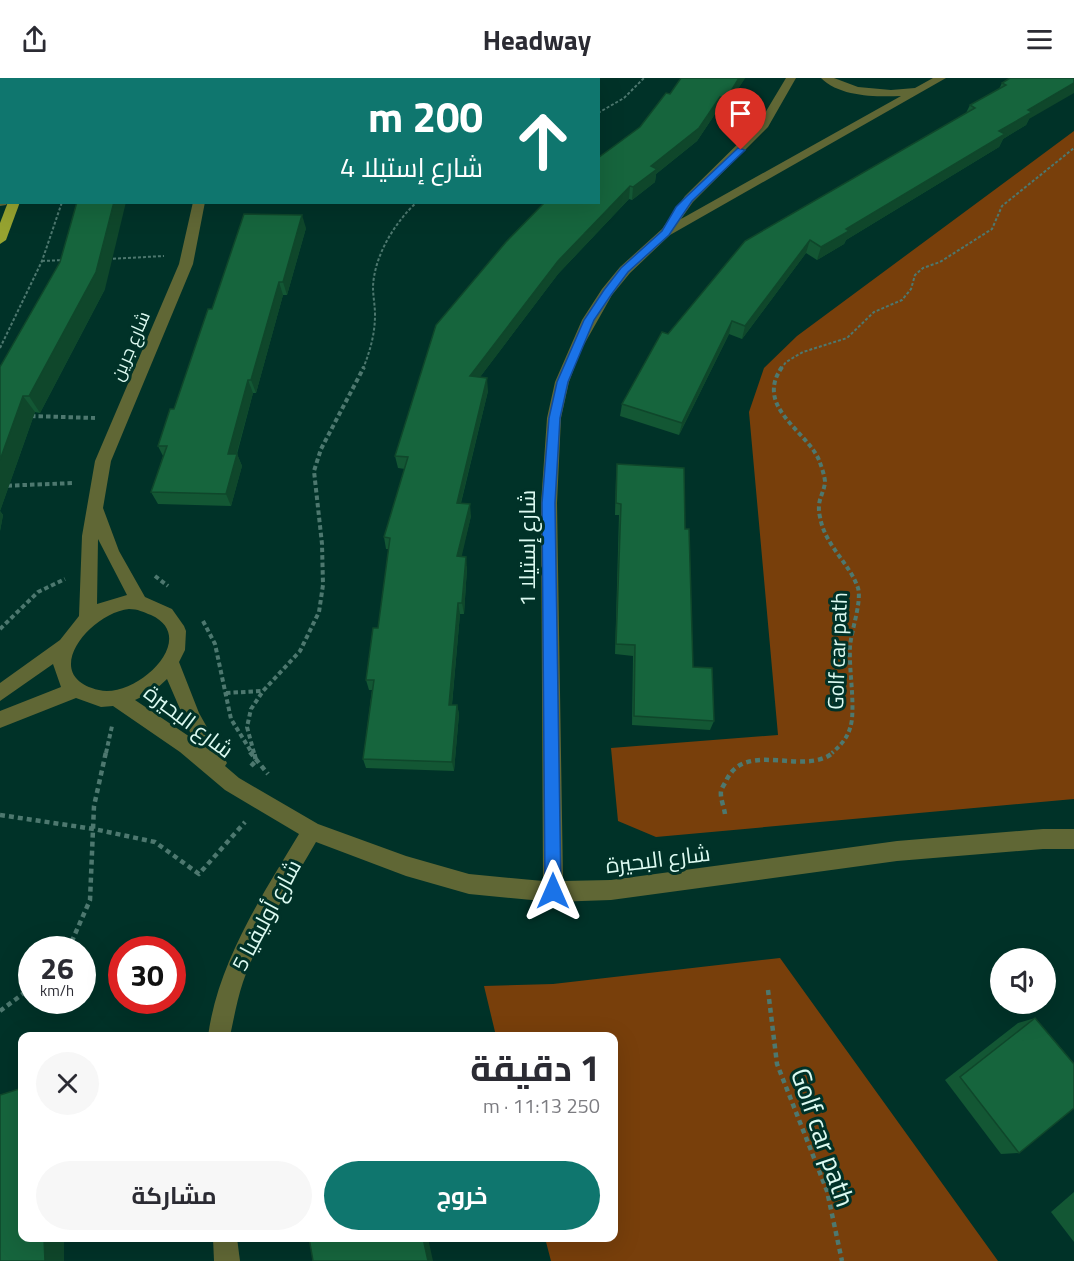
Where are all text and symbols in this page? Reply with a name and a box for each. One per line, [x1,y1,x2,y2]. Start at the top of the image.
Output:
text: Headway [483,19,591,60]
icon: share [18,23,51,56]
icon: menu [1023,23,1056,56]
text: 200 m [368,84,483,148]
pin [715,88,766,150]
icon: arrive [724,97,757,130]
icon: ahead [504,102,582,180]
text: شارع إستيلا 4 [340,146,483,187]
street label: شارع جرين [103,307,157,385]
street label: شارع إستيلا 1 [510,490,544,606]
street label: Golf car path [818,592,856,710]
street label: شارع البحيرة [137,676,241,766]
street label: شارع البحيرة [604,836,712,882]
street label: شارع أوليفيا 5 [222,853,310,977]
position arrow [521,859,585,923]
speed limit sign: 30 [108,936,186,1014]
text: 26 [40,945,74,991]
map controls [990,948,1056,1014]
button: sound [990,948,1056,1014]
text: km/h [40,979,74,1002]
text: 1 دقيقة [470,1040,600,1095]
button: close [36,1052,99,1115]
street label: Golf car path [781,1062,867,1212]
text: 250 m · 11:13 [483,1090,600,1121]
button: مشاركة [36,1161,312,1230]
button: خروج [324,1161,600,1230]

